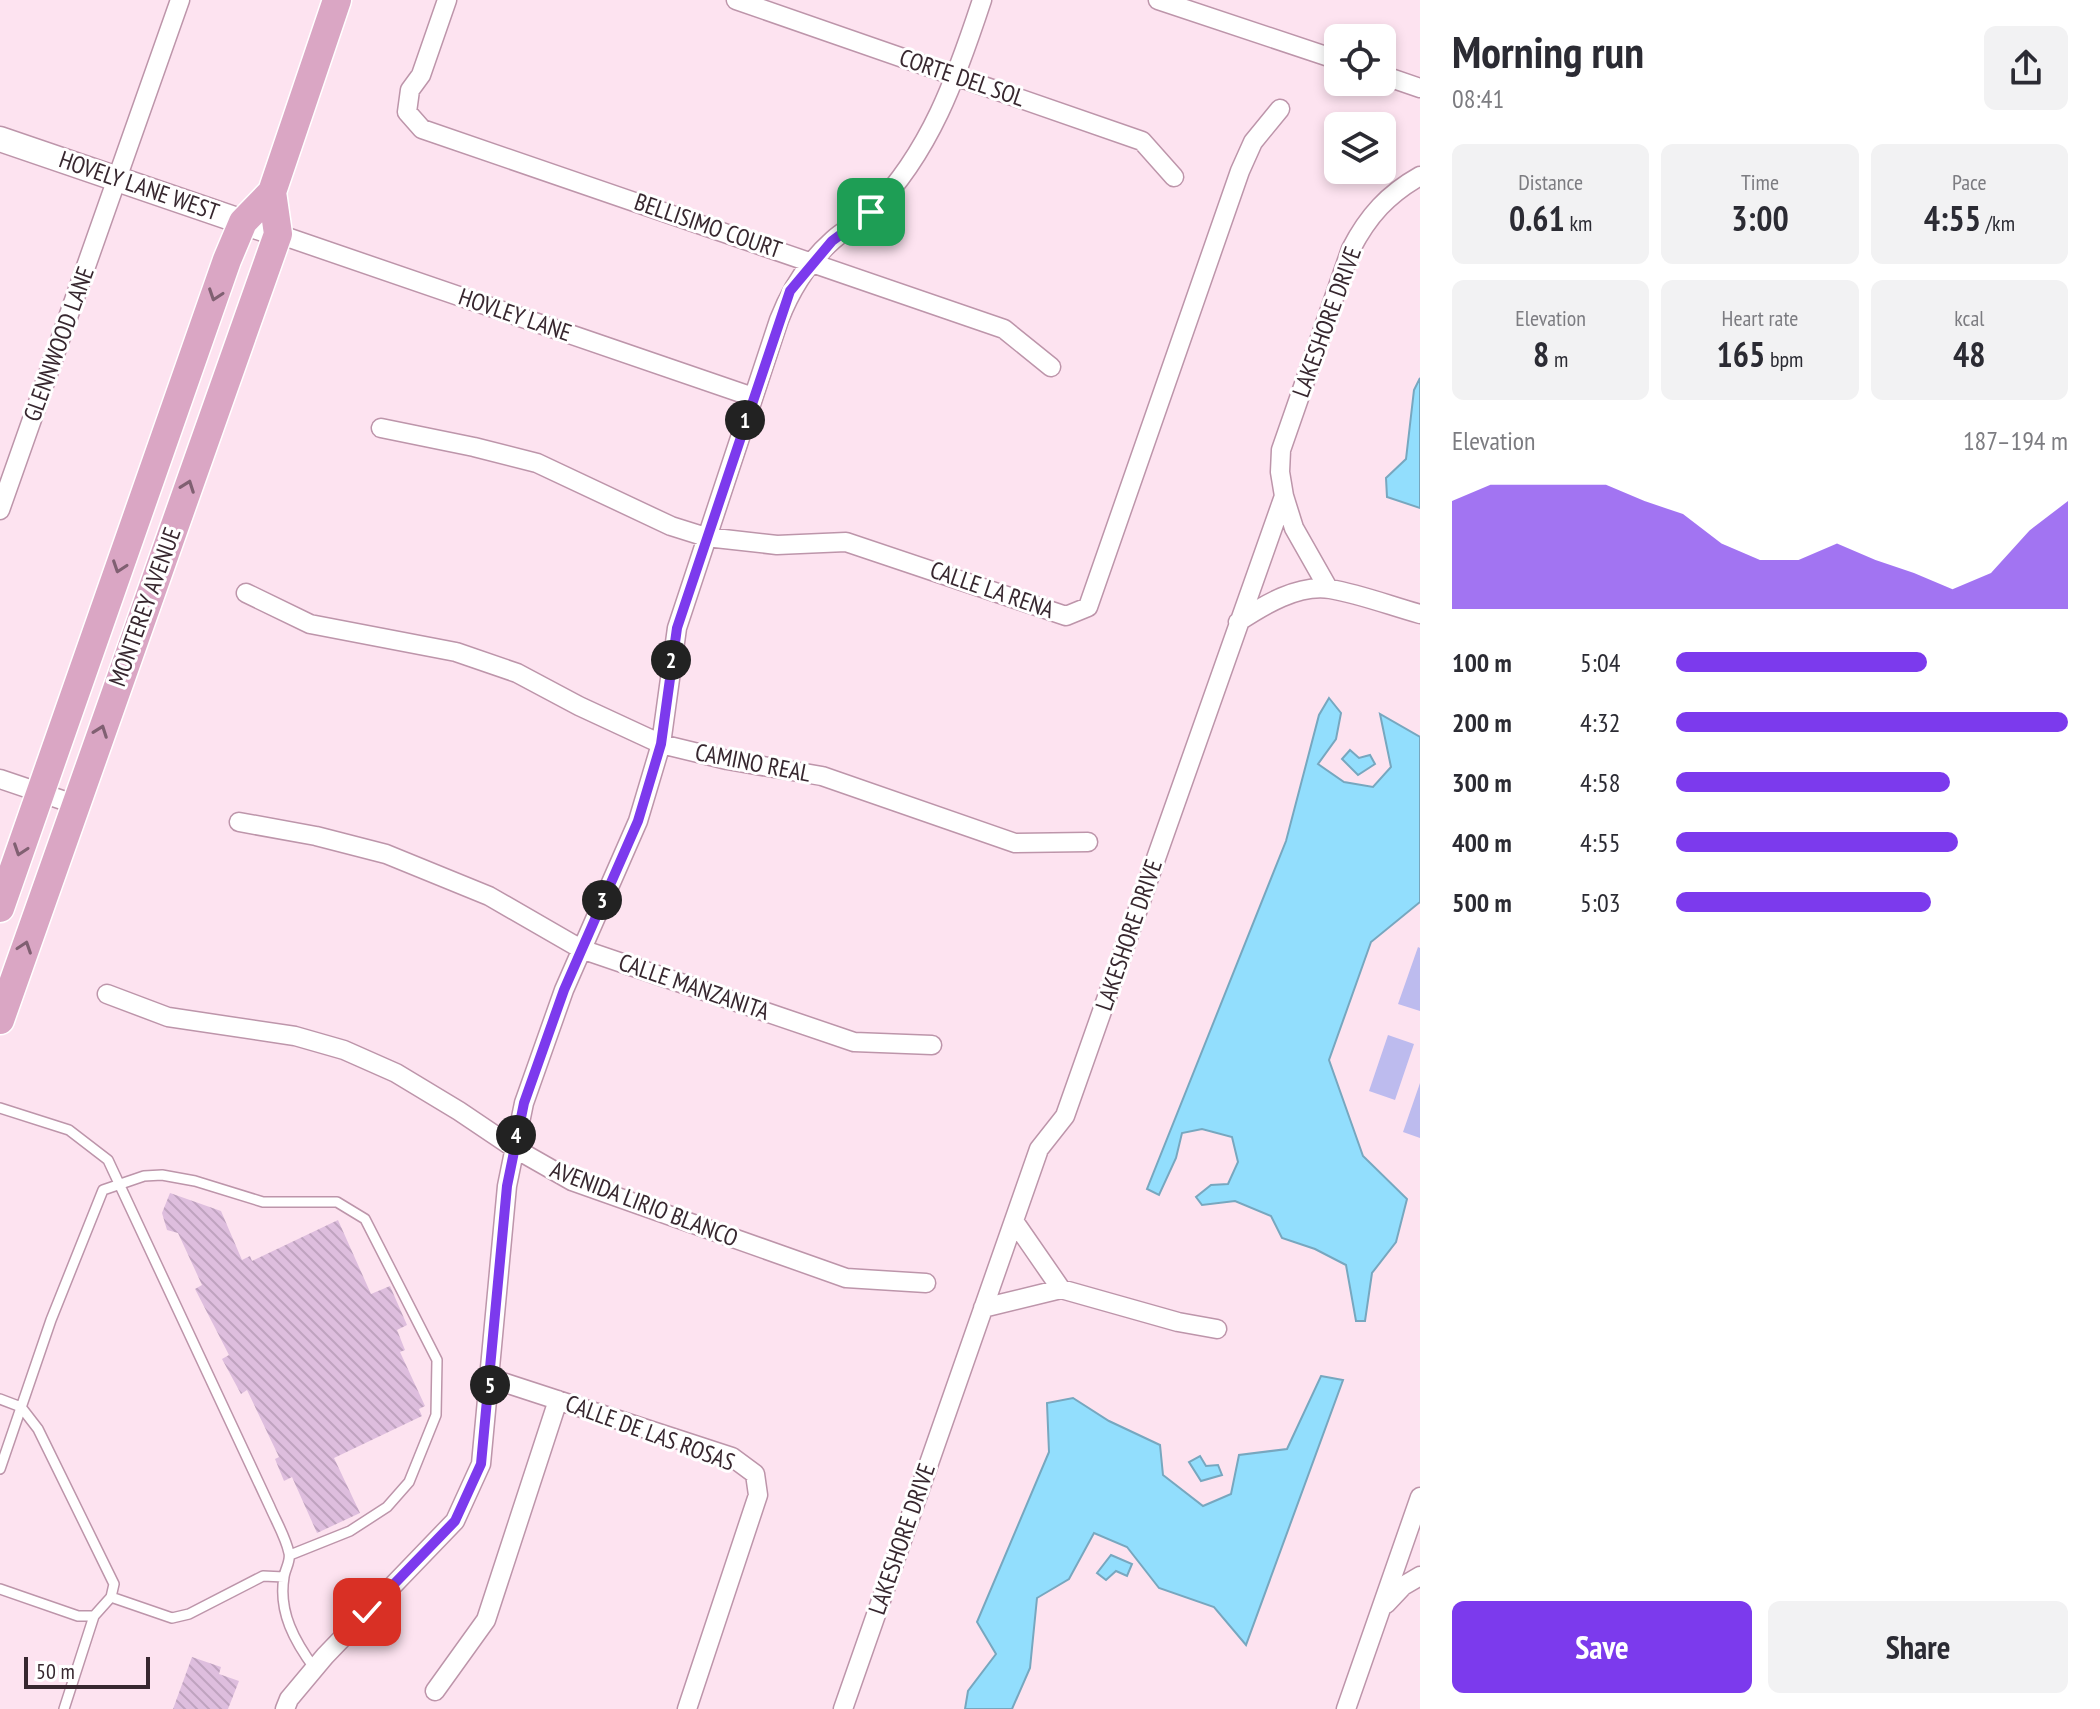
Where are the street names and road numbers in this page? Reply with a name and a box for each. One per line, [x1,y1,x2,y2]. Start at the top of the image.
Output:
street label: CORTE DEL SOL [895,42,1029,113]
street label: HOVELY LANE WEST [55,144,223,227]
street label: BELLISIMO COURT [630,186,786,265]
street label: LAKESHORE DRIVE [1285,242,1368,401]
street label: GLENNWOOD LANE [16,262,101,425]
street label: HOVLEY LANE [455,281,576,348]
street label: MONTEREY AVENUE [101,523,188,690]
street label: CALLE LA RENA [926,554,1059,625]
street label: CAMINO REAL [693,736,813,789]
street label: LAKESHORE DRIVE [1088,855,1169,1015]
street label: CALLE MANZANITA [615,946,774,1027]
street label: AVENIDA LIRIO BLANCO [546,1154,742,1254]
street label: CALLE DE LAS ROSAS [561,1388,739,1477]
street label: LAKESHORE DRIVE [861,1459,942,1619]

